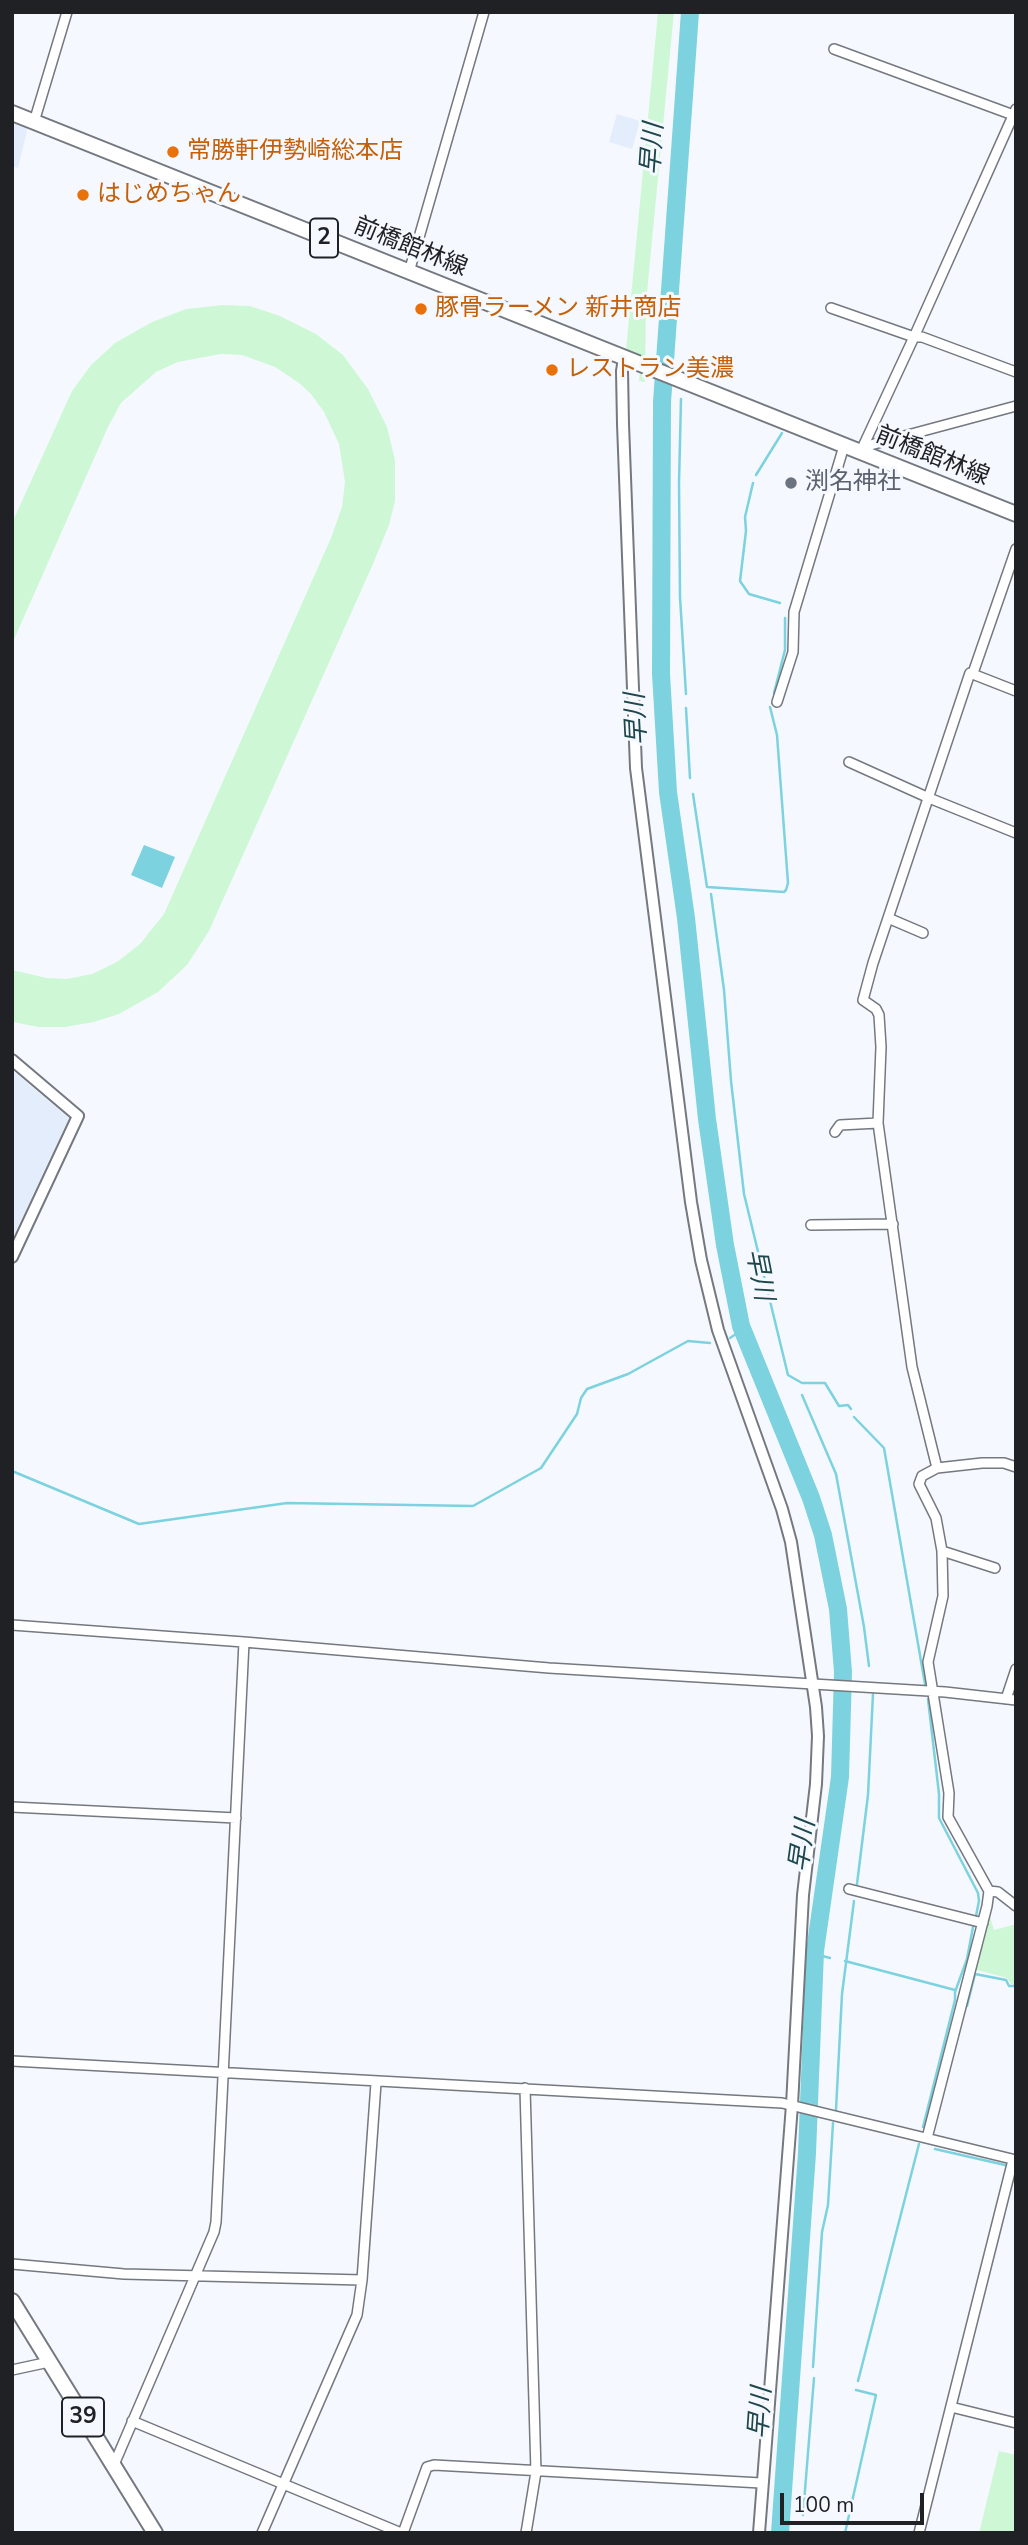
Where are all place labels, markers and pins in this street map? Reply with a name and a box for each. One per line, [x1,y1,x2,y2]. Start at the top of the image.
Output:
place label: 常勝軒伊勢崎総本店 [187,138,403,166]
marker: 常勝軒伊勢崎総本店 [165,144,181,160]
place label: はじめちゃん [97,181,241,209]
marker: はじめちゃん [75,187,91,203]
place label: 豚骨ラーメン 新井商店 [435,295,681,323]
marker: 豚骨ラーメン 新井商店 [413,301,429,317]
place label: レストラン美濃 [566,356,734,384]
marker: レストラン美濃 [544,362,560,378]
place label: 渕名神社 [805,469,901,497]
marker: 渕名神社 [783,475,799,491]

